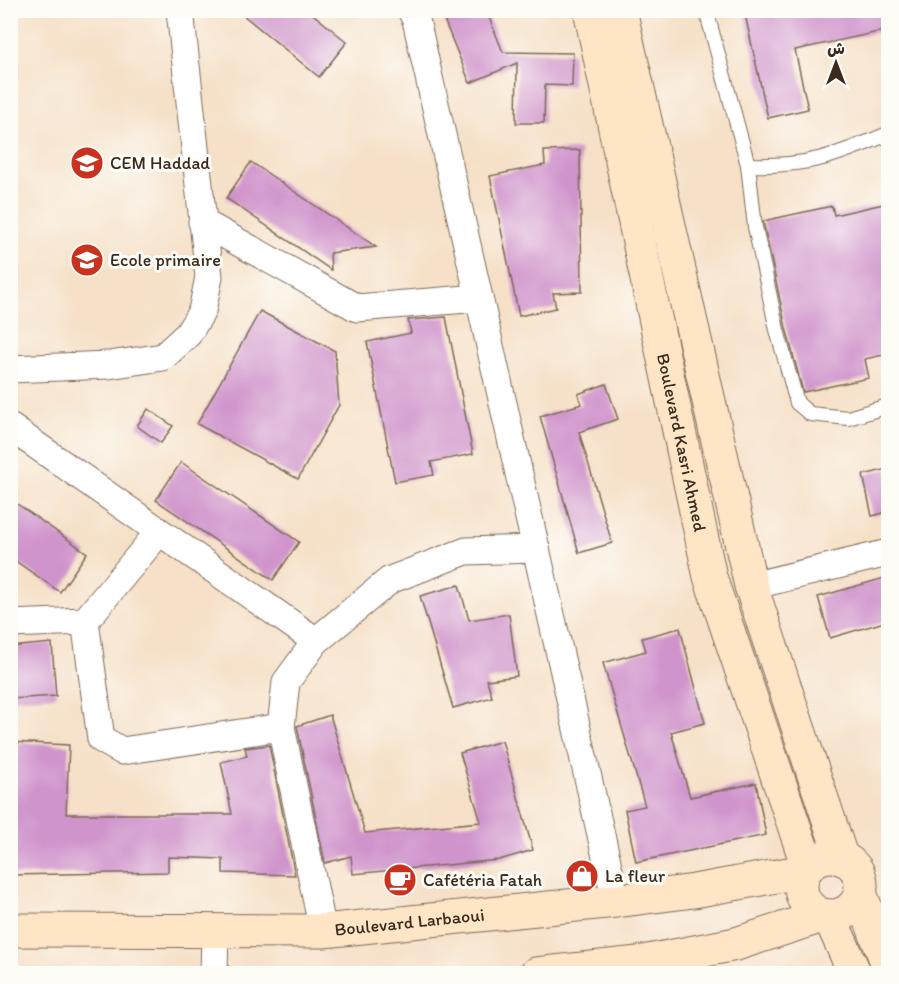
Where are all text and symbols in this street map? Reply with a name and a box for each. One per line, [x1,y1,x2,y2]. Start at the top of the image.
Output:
north arrow [806,33,866,93]
text: ش [827,39,845,58]
school or university icon: CEM Haddad [69,145,105,181]
place label: CEM Haddad [110,152,210,174]
school or university icon: Ecole primaire [69,242,105,278]
place label: Ecole primaire [110,249,221,271]
street label: Boulevard Kasri Ahmed [652,351,711,534]
shop icon: La fleur [564,858,600,894]
cafe icon: Cafétéria Fatah [382,862,418,898]
place label: La fleur [605,865,666,887]
place label: Cafétéria Fatah [423,869,542,891]
street label: Boulevard Larbaoui [334,904,486,941]

